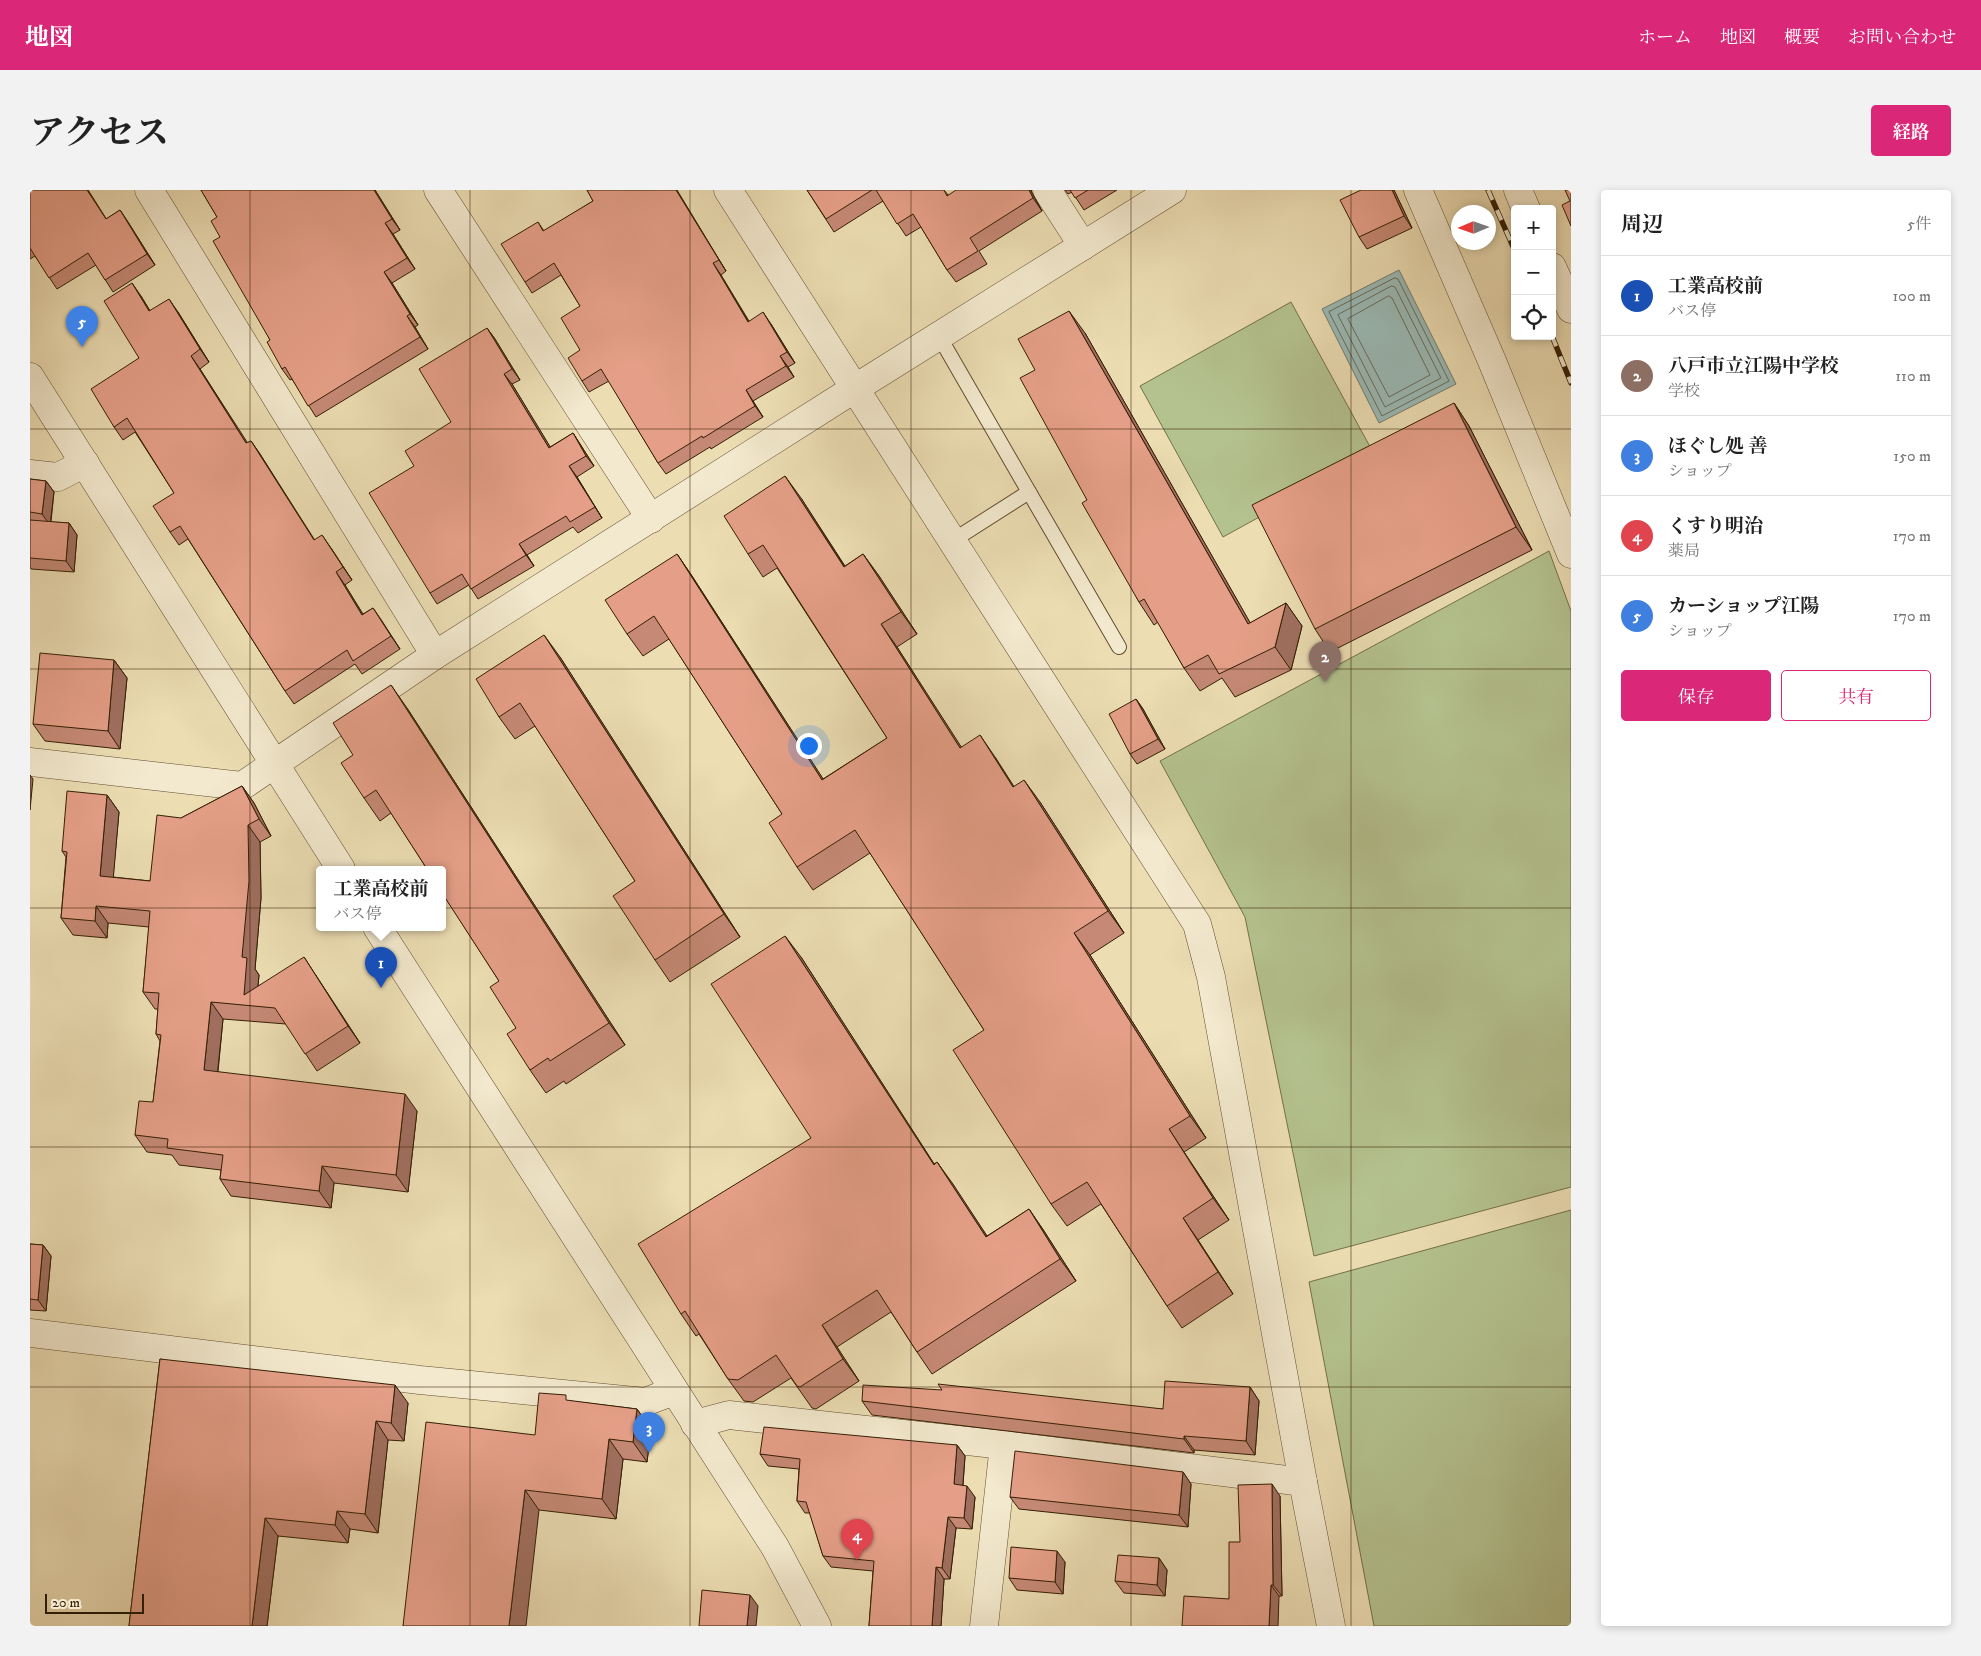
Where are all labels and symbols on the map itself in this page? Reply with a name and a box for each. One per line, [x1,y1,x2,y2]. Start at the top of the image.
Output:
north arrow [1451,205,1496,250]
pin: 5 [66,306,98,347]
pin: 2 [1309,641,1341,682]
your location [796,733,822,759]
pin: 1 [365,947,397,988]
pin: 3 [633,1412,665,1453]
pin: 4 [841,1519,873,1560]
scale bar [45,1591,144,1614]

